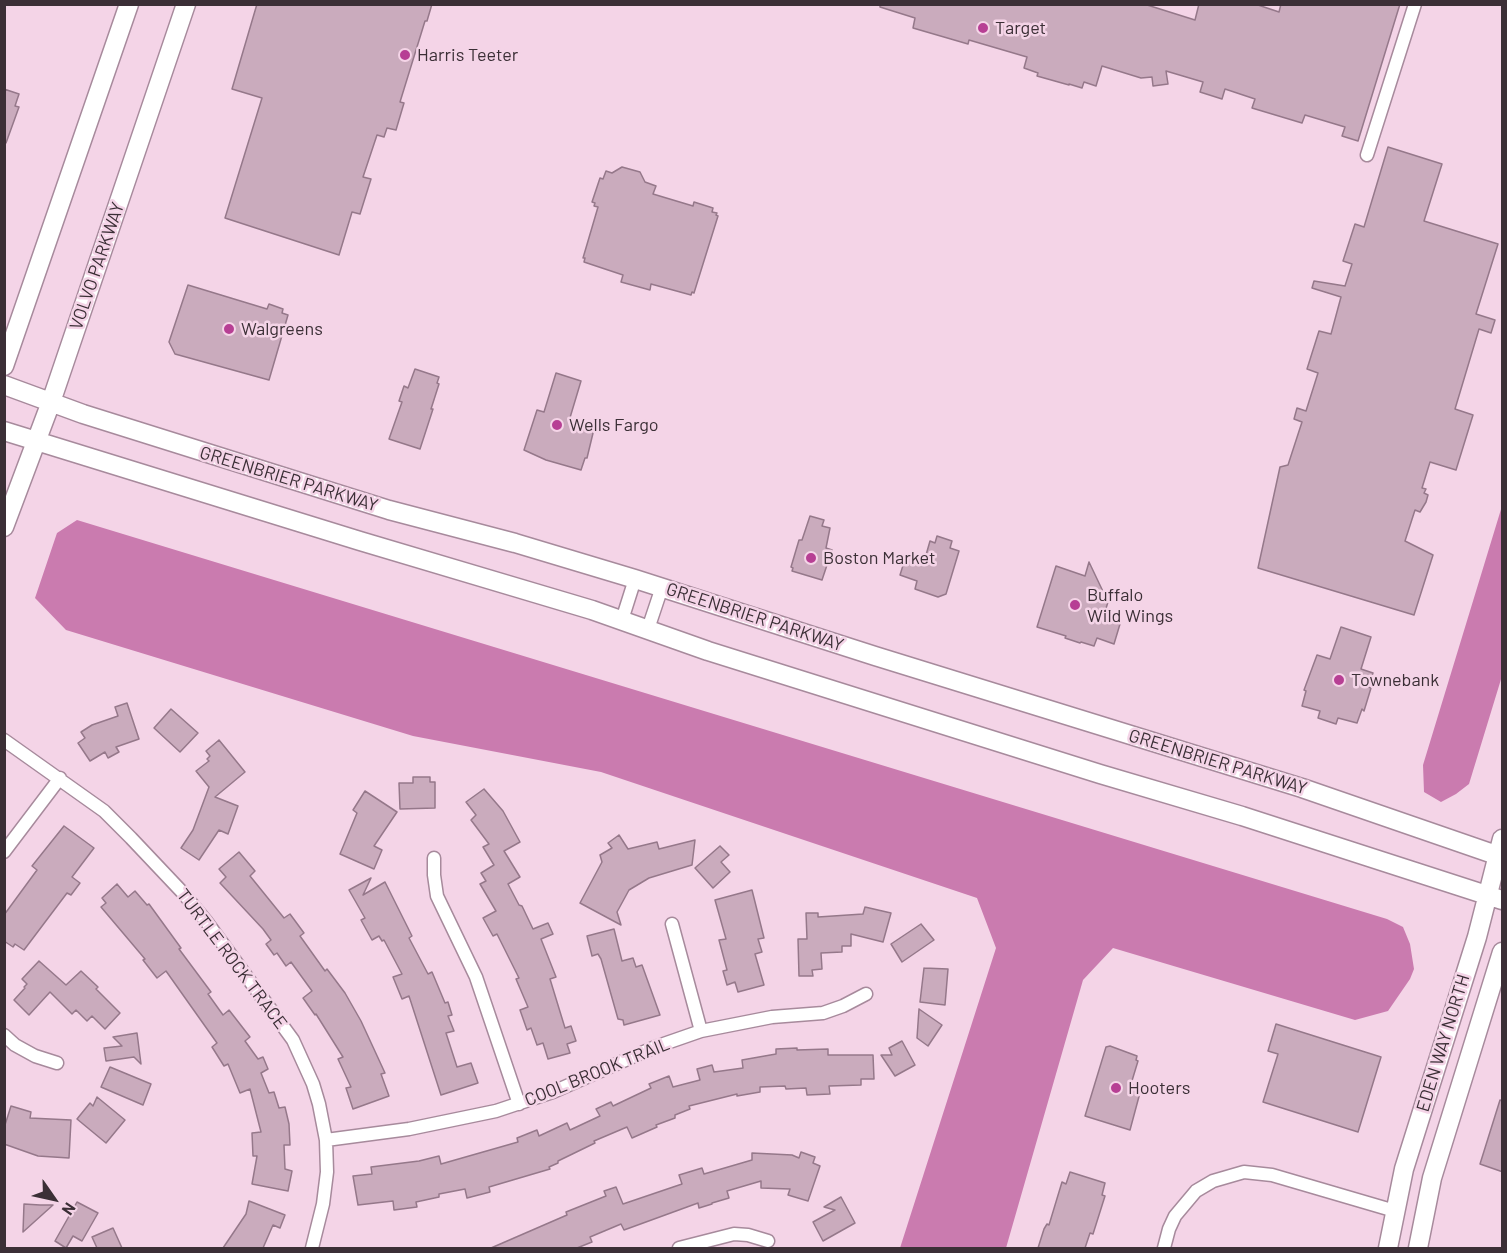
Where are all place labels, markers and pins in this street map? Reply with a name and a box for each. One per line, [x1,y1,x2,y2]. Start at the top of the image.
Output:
place label: Target [995,17,1046,39]
marker: Target [976,21,990,35]
place label: Harris Teeter [417,44,518,66]
marker: Harris Teeter [398,48,412,62]
place label: Walgreens [241,318,323,340]
marker: Walgreens [222,322,236,336]
place label: Wells Fargo [569,414,659,436]
marker: Wells Fargo [550,418,564,432]
place label: Boston Market [823,547,935,569]
marker: Boston Market [804,551,818,565]
place label: Buffalo Wild Wings [1087,584,1173,626]
marker: Buffalo Wild Wings [1068,598,1082,612]
place label: Townebank [1351,669,1439,691]
marker: Townebank [1332,673,1346,687]
place label: Hooters [1128,1077,1190,1099]
marker: Hooters [1109,1081,1123,1095]

